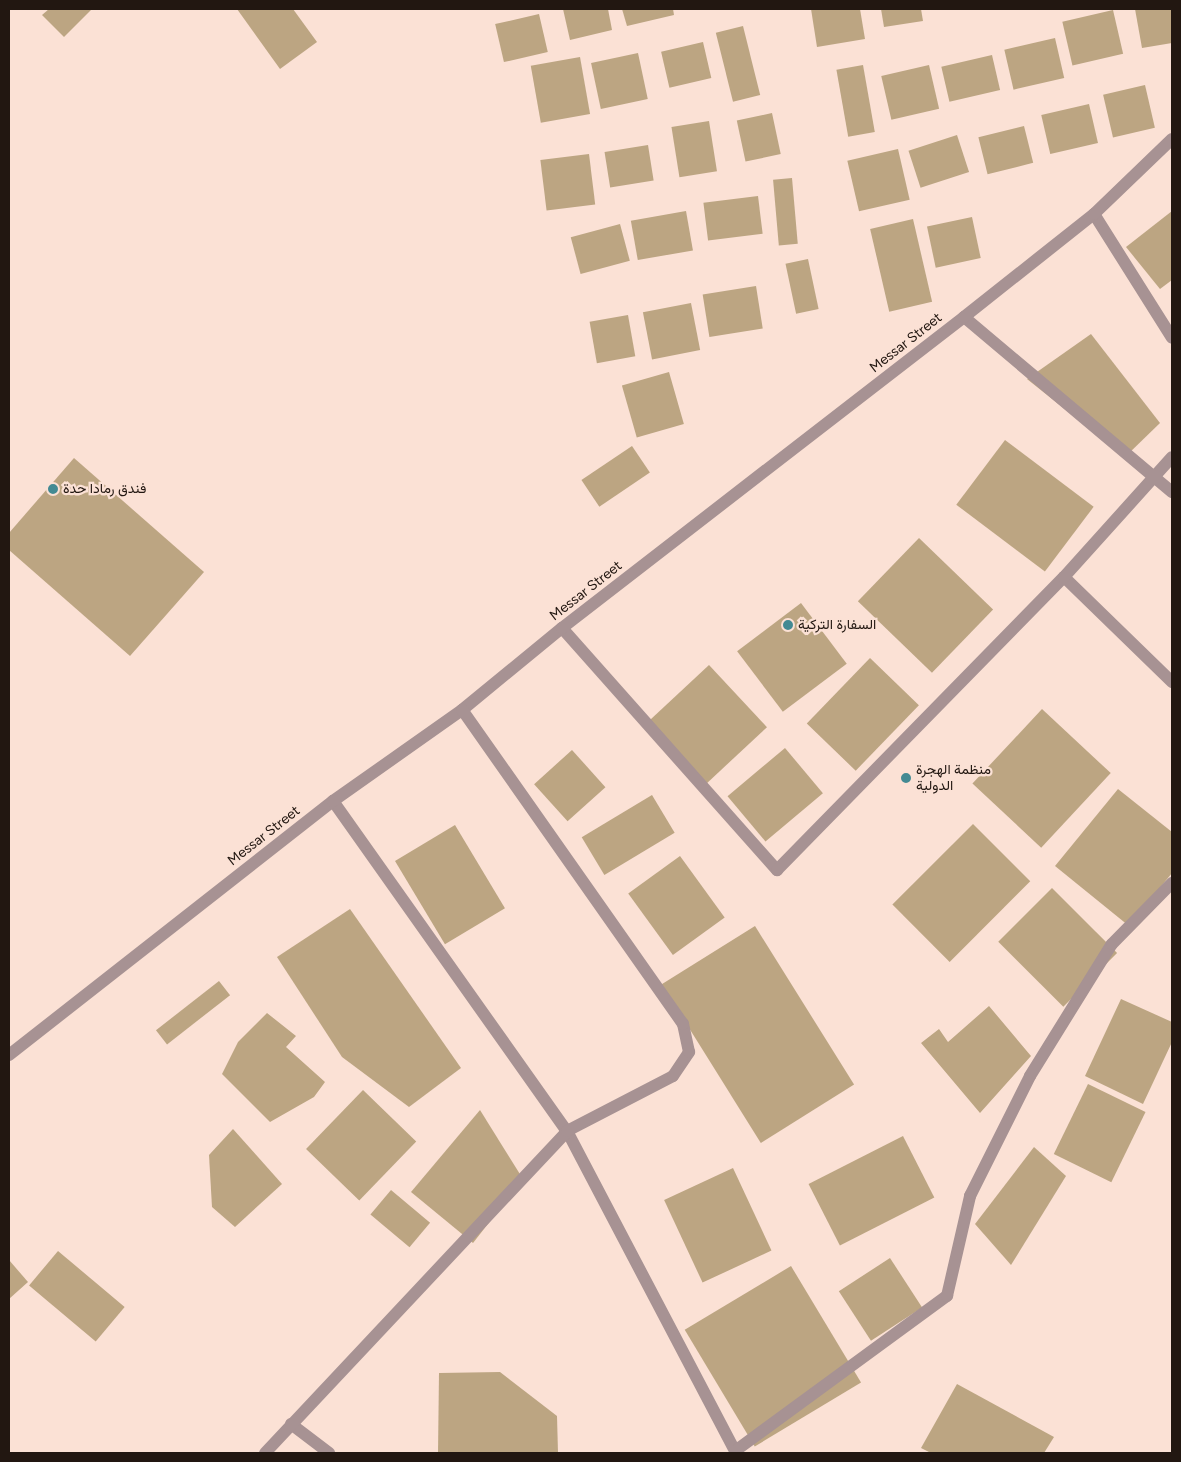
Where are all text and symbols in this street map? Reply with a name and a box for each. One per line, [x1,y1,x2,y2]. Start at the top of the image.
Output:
street label: Messar Street [867,310,945,376]
place label: فندق رمادا حدة [63,481,146,497]
marker: فندق رمادا حدة [47,483,59,495]
street label: Messar Street [547,558,625,624]
place label: السفارة التركية [798,617,876,633]
marker: السفارة التركية [782,619,794,631]
place label: منظمة الهجرة الدولية [916,762,991,794]
marker: منظمة الهجرة الدولية [900,772,912,784]
street label: Messar Street [225,803,303,869]

